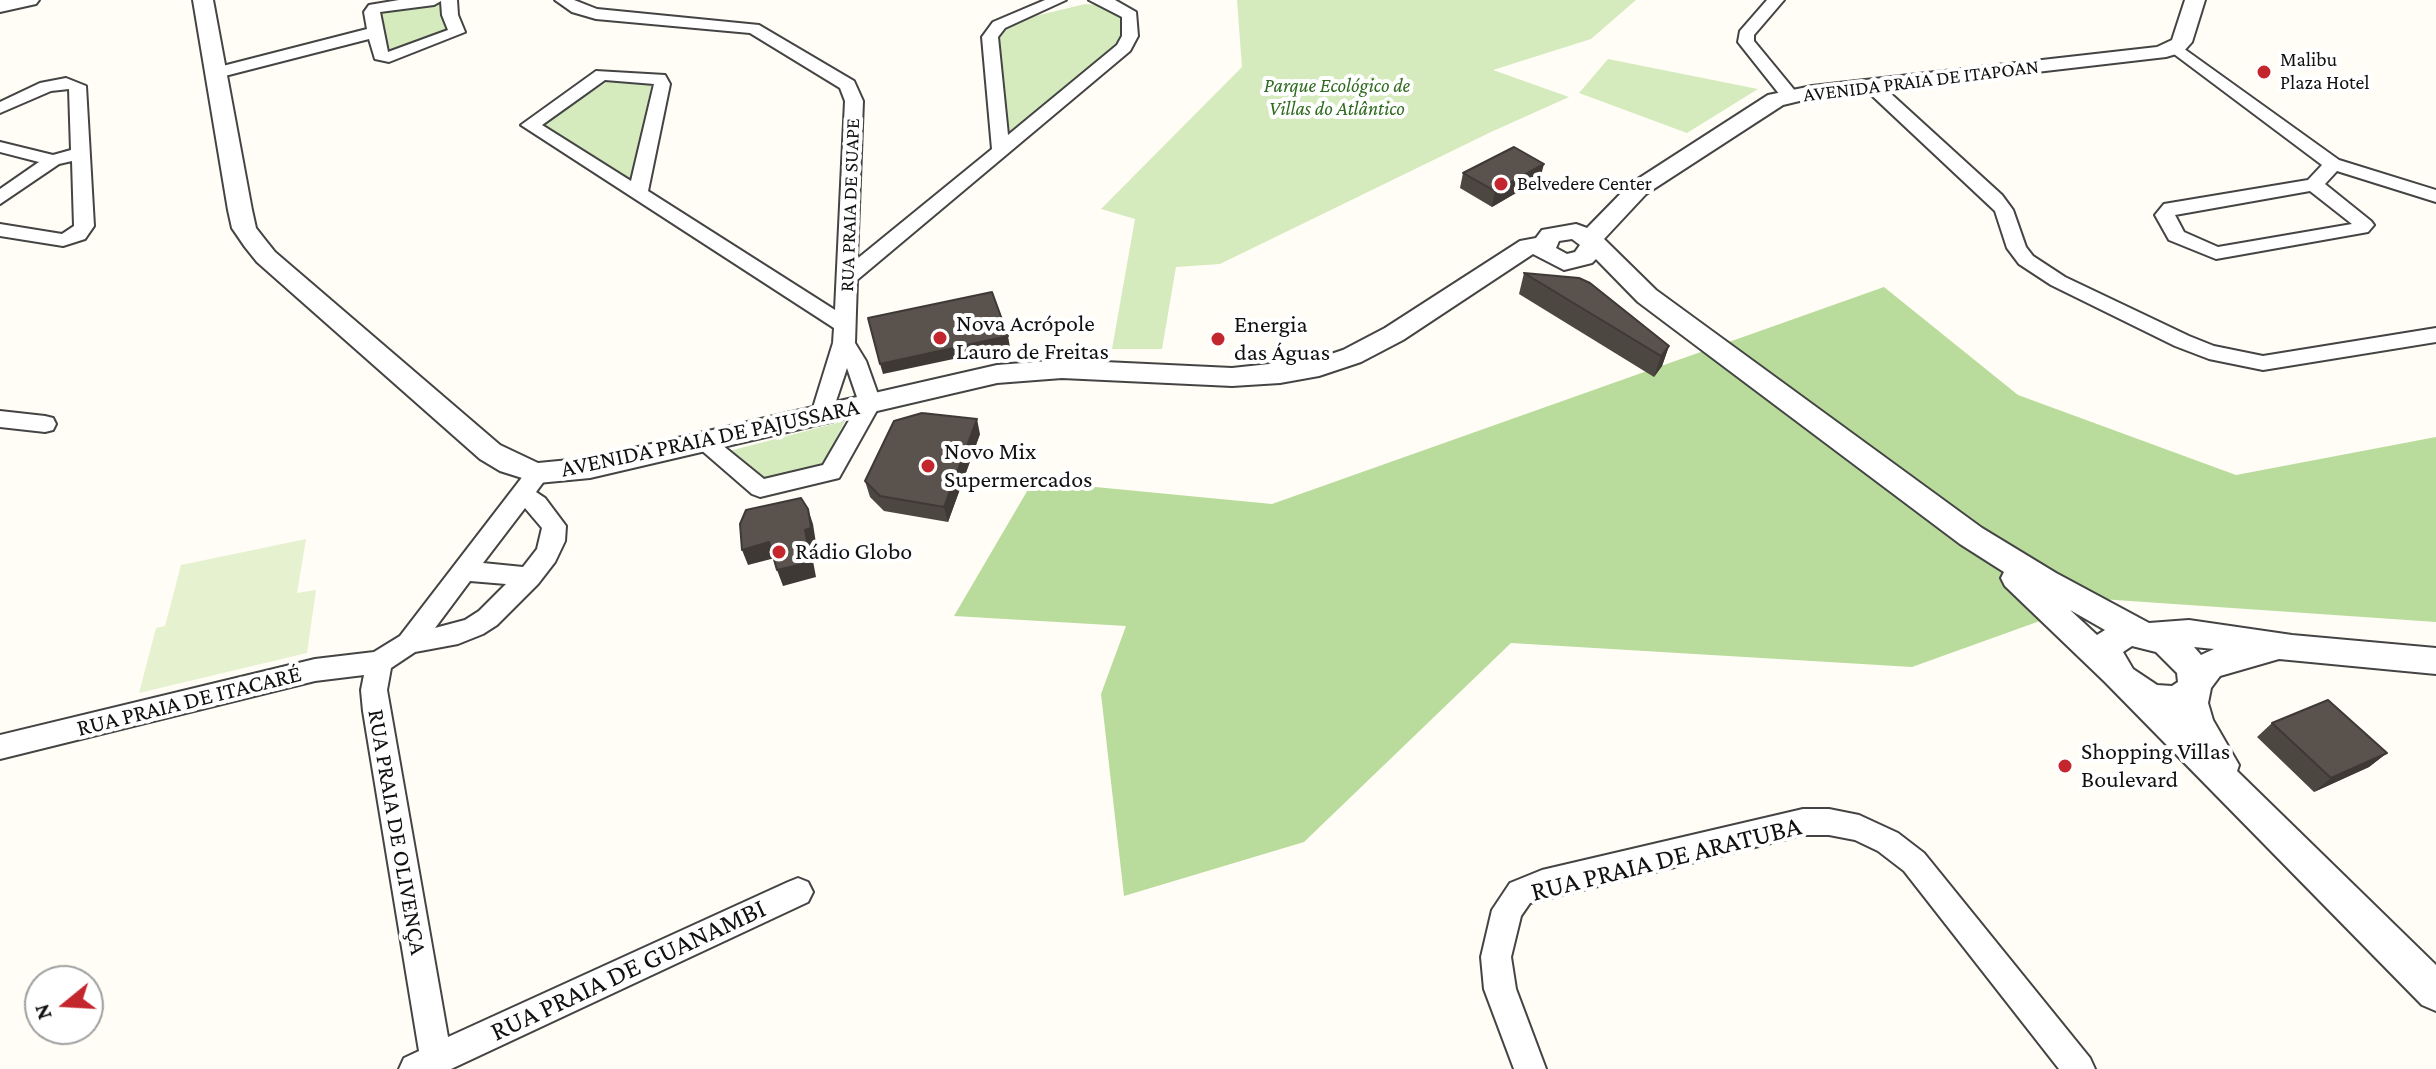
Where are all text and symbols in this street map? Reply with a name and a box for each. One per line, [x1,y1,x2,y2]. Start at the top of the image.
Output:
place label: Malibu Plaza Hotel [2280,48,2370,95]
street label: AVENIDA PRAIA DE ITAPOAN [1802,55,2040,107]
marker: Malibu Plaza Hotel [2255,63,2273,81]
park label: Parque Ecológico de Villas do Atlântico [1264,74,1410,121]
street label: RUA PRAIA DE SUAPE [835,118,865,292]
place label: Belvedere Center [1517,172,1652,196]
marker: Belvedere Center [1492,175,1510,193]
place label: Nova Acrópole Lauro de Freitas [956,310,1109,366]
place label: Energia das Águas [1234,311,1330,367]
marker: Nova Acrópole Lauro de Freitas [931,329,949,347]
marker: Energia das Águas [1209,330,1227,348]
street label: AVENIDA PRAIA DE PAJUSSARA [558,392,862,484]
place label: Novo Mix Supermercados [944,438,1092,494]
marker: Novo Mix Supermercados [919,457,937,475]
place label: Rádio Globo [795,538,912,566]
marker: Rádio Globo [770,543,788,561]
street label: RUA PRAIA DE ITACARÉ [74,659,304,743]
street label: RUA PRAIA DE OLIVENÇA [361,707,433,957]
place label: Shopping Villas Boulevard [2081,738,2230,794]
marker: Shopping Villas Boulevard [2056,757,2074,775]
street label: RUA PRAIA DE ARATUBA [1527,809,1805,909]
street label: RUA PRAIA DE GUANAMBI [485,891,771,1049]
north arrow [24,965,104,1045]
text: N [28,1001,57,1023]

